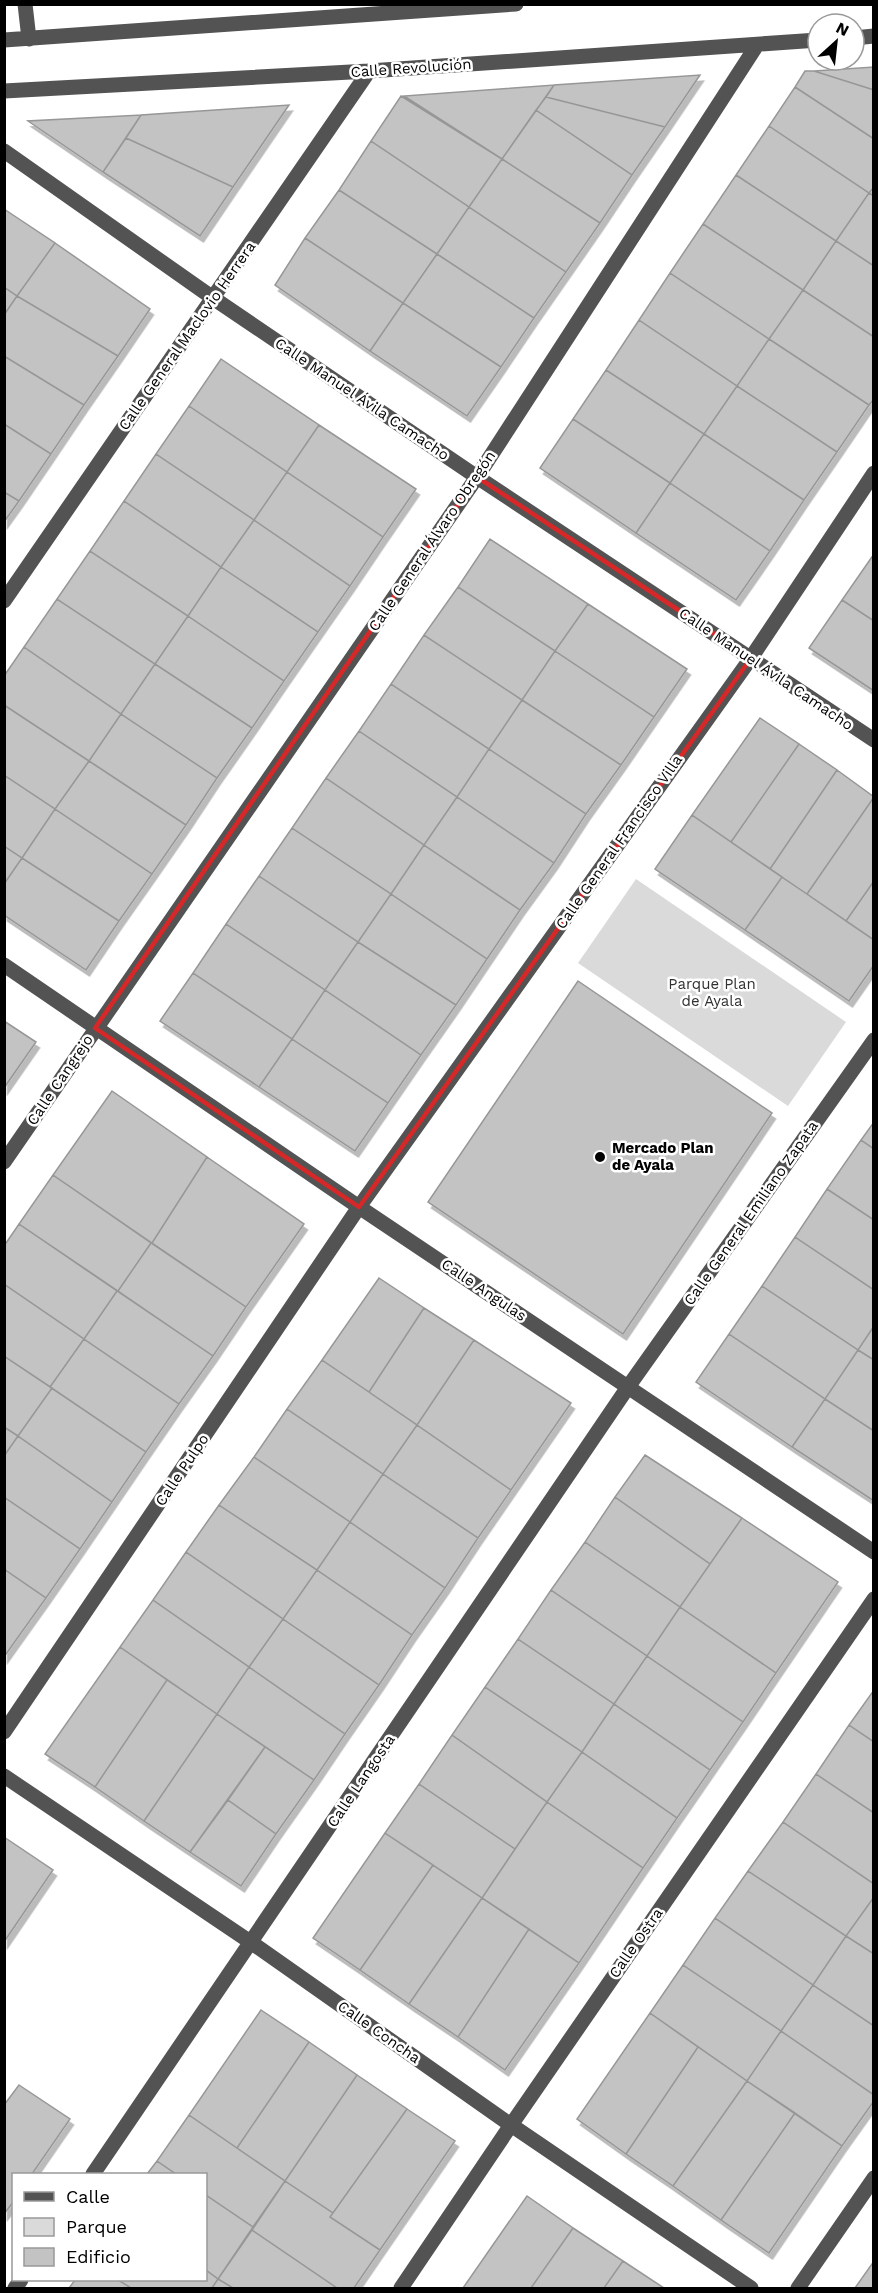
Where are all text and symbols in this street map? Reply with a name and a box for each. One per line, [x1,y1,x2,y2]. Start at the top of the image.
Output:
north arrow [806,12,866,72]
text: N [833,18,852,40]
street label: Calle Revolución [350,55,472,81]
street label: Calle General Maclovio Herrera [115,238,260,434]
street label: Calle Manuel Ávila Camacho [272,334,452,464]
street label: Calle General Álvaro Obregón [365,447,499,635]
street label: Calle Manuel Ávila Camacho [676,604,856,734]
street label: Calle General Francisco Villa [552,751,687,933]
park label: Parque Plan de Ayala [668,975,756,1010]
street label: Calle Cangrejo [23,1031,97,1129]
street label: Calle General Emiliano Zapata [680,1117,822,1309]
place label: Mercado Plan de Ayala [612,1139,714,1174]
marker: Mercado Plan de Ayala [593,1150,607,1164]
street label: Calle Angulas [438,1255,530,1325]
street label: Calle Pulpo [151,1431,213,1509]
street label: Calle Langosta [323,1731,399,1831]
street label: Calle Ostra [605,1904,667,1982]
street label: Calle Concha [334,1997,424,2067]
legend [12,2173,207,2281]
text: Calle [66,2186,110,2207]
text: Parque [66,2216,127,2237]
text: Edificio [66,2246,131,2267]

